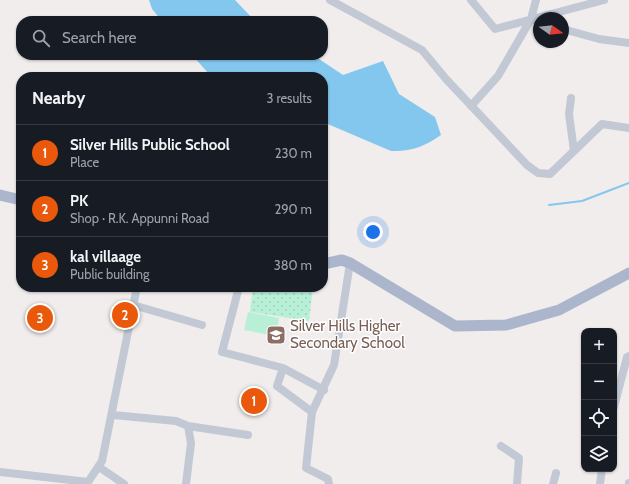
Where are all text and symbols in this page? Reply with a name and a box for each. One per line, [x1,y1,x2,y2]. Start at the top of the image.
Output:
north arrow [533,12,569,48]
search box [16,16,328,60]
icon: search [30,27,52,49]
text: Search here [62,29,137,47]
text: Nearby [32,88,85,108]
text: 3 results [266,90,312,106]
text: Silver Hills Public School [70,136,230,154]
text: 1 [43,145,47,161]
text: 230 m [275,145,312,161]
text: Place [70,154,99,170]
text: PK [70,192,88,210]
text: 2 [42,201,48,217]
text: 290 m [274,201,312,217]
text: Shop · R.K. Appunni Road [70,210,209,226]
your location [363,222,383,242]
text: kal villaage [70,248,141,266]
text: 3 [41,257,49,273]
text: 380 m [274,257,312,273]
text: Public building [70,266,150,282]
pin: 2 [112,300,138,330]
pin: 3 [27,303,53,333]
place label: Silver Hills Higher Secondary School [290,317,405,352]
school or university icon: Silver Hills Higher Secondary School [265,324,287,346]
map controls [581,328,617,472]
button: + [581,328,617,364]
button: − [581,364,617,400]
pin: 1 [241,386,267,416]
button: locate [581,400,617,436]
button: layers [581,436,617,472]

